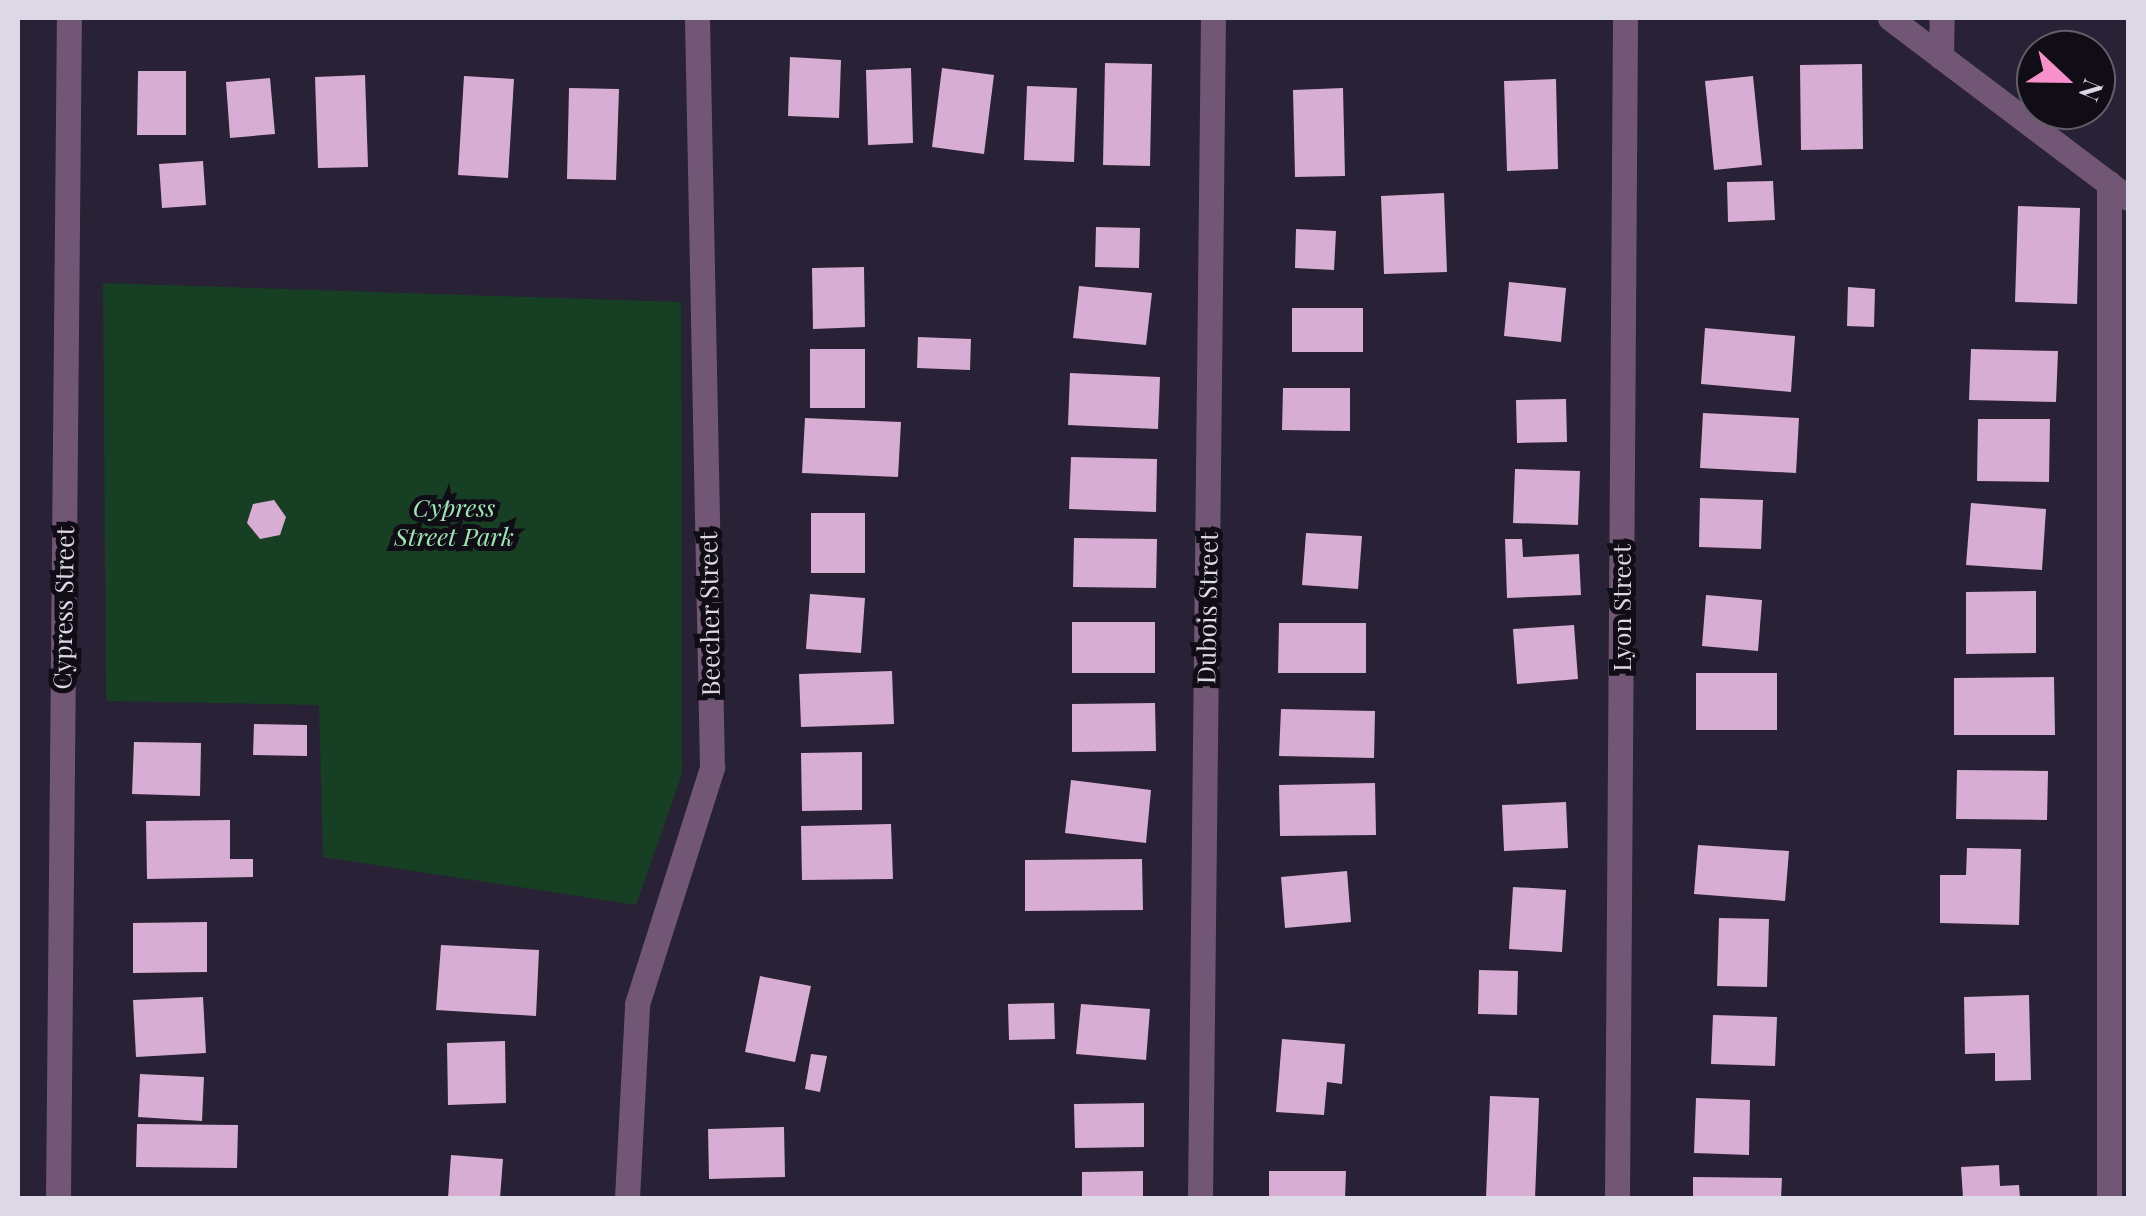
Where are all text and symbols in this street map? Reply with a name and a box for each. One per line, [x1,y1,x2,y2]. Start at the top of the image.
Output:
north arrow [2016,30,2116,130]
text: N [2071,74,2113,107]
park label: Cypress Street Park [394,493,514,552]
street label: Cypress Street [47,526,79,690]
street label: Beecher Street [693,531,725,697]
street label: Dubois Street [1191,532,1223,684]
street label: Lyon Street [1606,544,1636,672]

